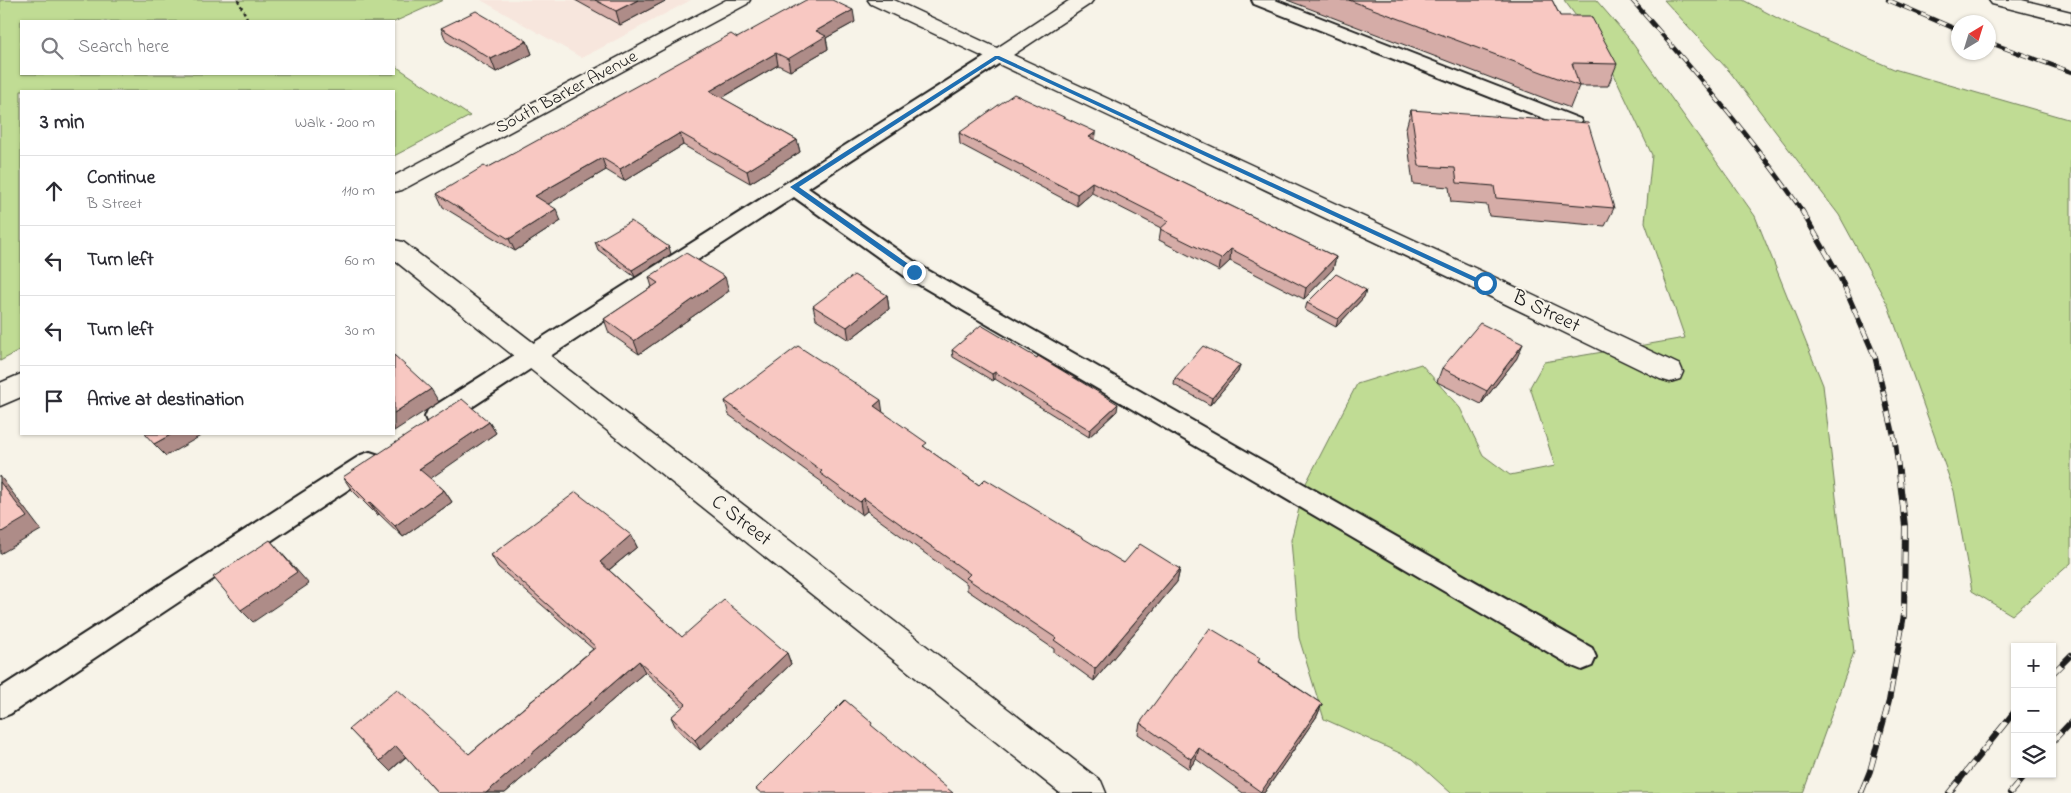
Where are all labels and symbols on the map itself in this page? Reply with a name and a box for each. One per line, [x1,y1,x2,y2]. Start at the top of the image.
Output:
north arrow [1951,15,1996,60]
street label: South Barker Avenue [491,44,643,141]
route end [903,261,926,284]
route start [1474,272,1497,295]
street label: B Street [1506,282,1585,341]
street label: C Street [704,488,778,554]

